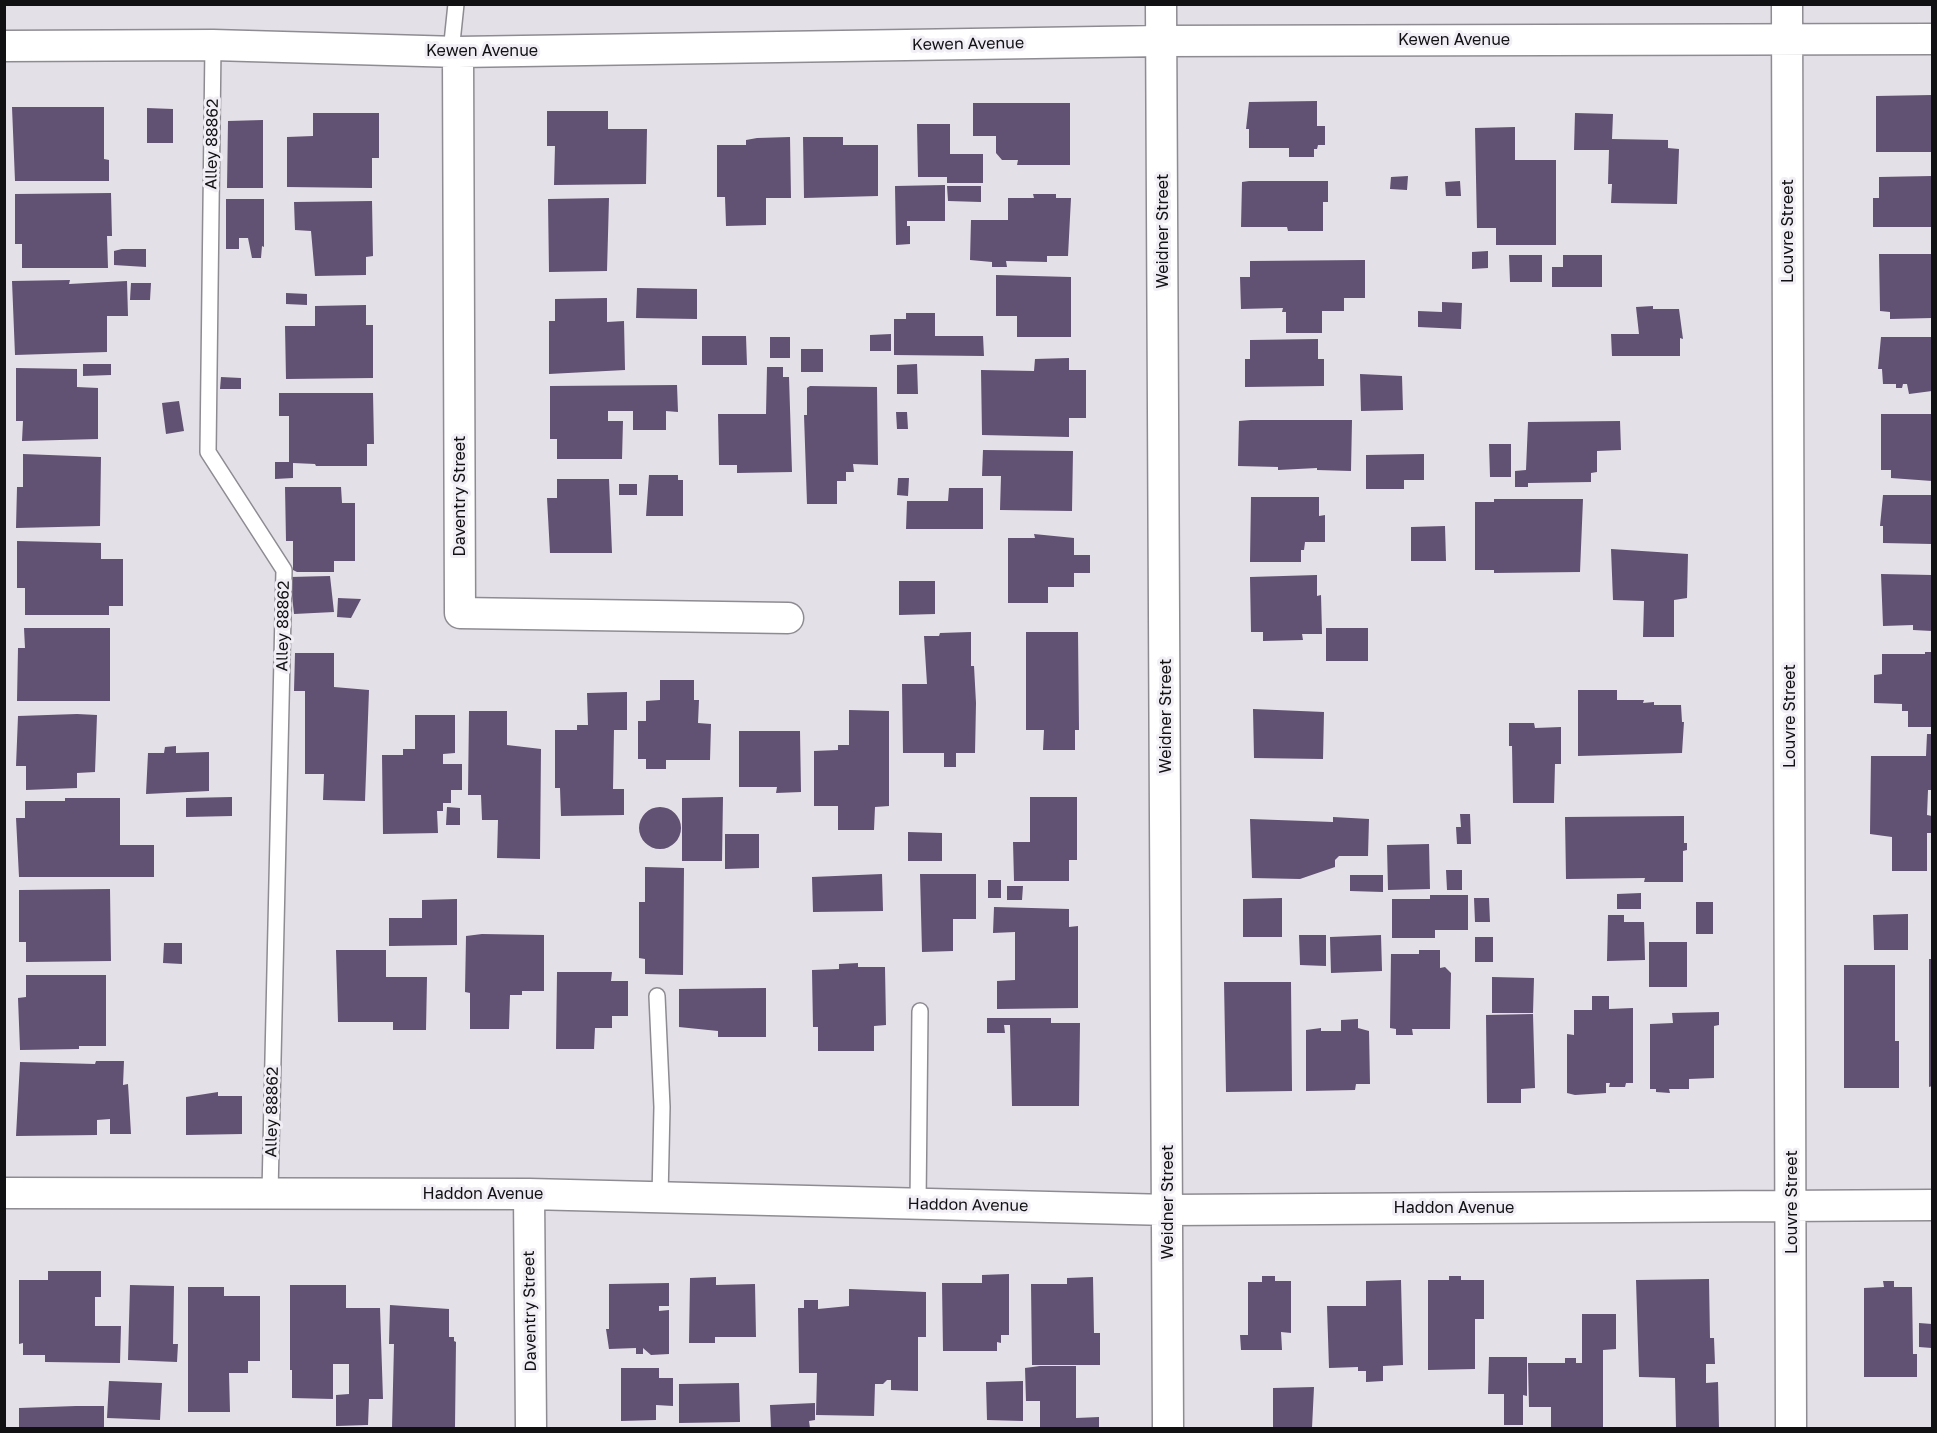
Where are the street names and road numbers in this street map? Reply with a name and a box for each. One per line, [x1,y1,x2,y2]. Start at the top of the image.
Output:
street label: Kewen Avenue [1398,30,1510,50]
street label: Kewen Avenue [912,33,1024,55]
street label: Kewen Avenue [426,41,538,61]
street label: Alley 88862 [202,99,222,189]
street label: Weidner Street [1153,174,1173,288]
street label: Louvre Street [1778,179,1798,283]
street label: Daventry Street [450,436,470,556]
street label: Alley 88862 [273,581,293,671]
street label: Weidner Street [1156,659,1176,773]
street label: Louvre Street [1780,664,1800,768]
street label: Alley 88862 [262,1067,282,1157]
street label: Weidner Street [1158,1145,1178,1259]
street label: Louvre Street [1782,1150,1802,1254]
street label: Haddon Avenue [423,1184,543,1204]
street label: Haddon Avenue [907,1194,1029,1216]
street label: Haddon Avenue [1394,1198,1514,1218]
street label: Daventry Street [519,1250,541,1372]

